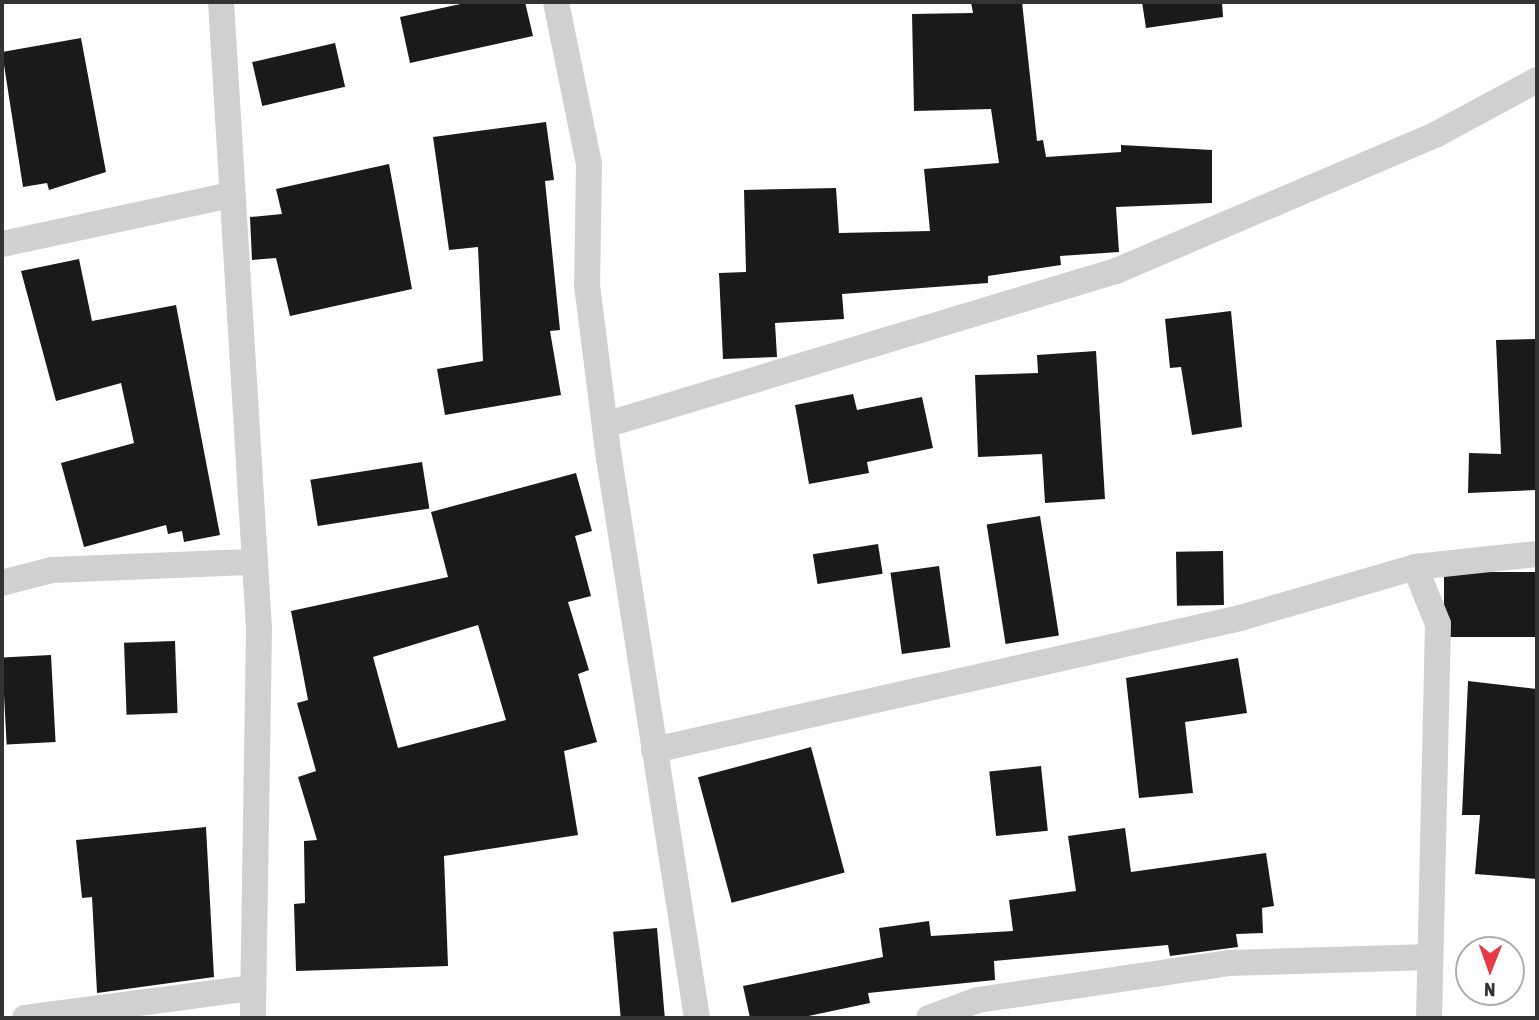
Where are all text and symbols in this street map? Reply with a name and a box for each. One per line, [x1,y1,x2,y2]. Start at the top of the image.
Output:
north arrow [1455,936,1525,1006]
text: N [1484,979,1495,1001]

